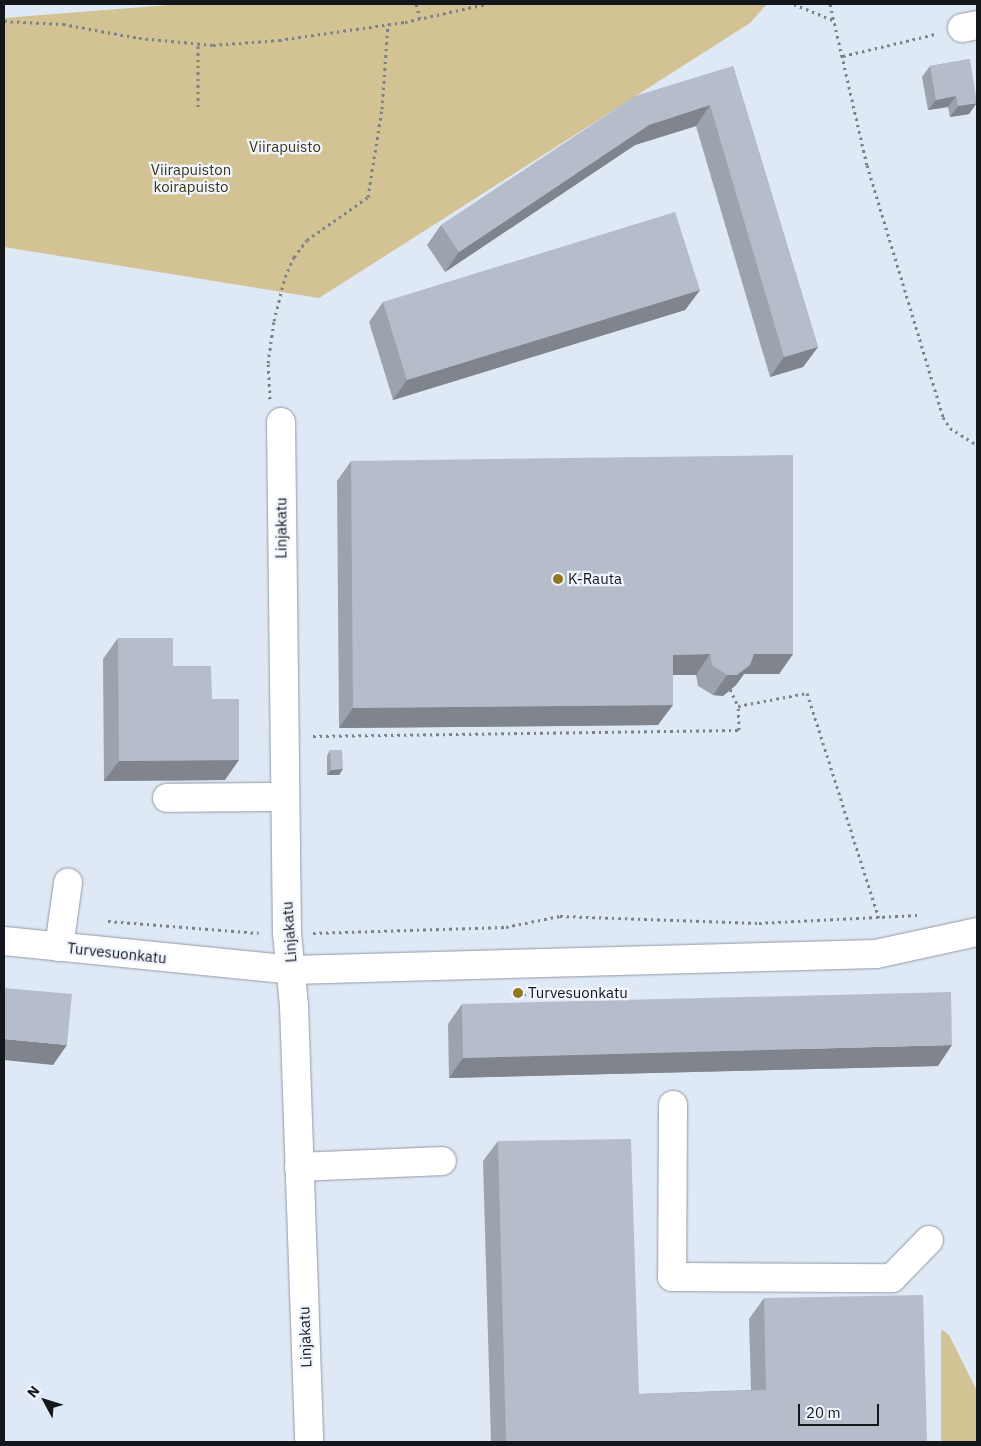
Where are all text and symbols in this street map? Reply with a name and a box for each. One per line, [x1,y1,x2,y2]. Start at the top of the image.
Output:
park label: Viirapuisto [249,138,321,156]
park label: Viirapuiston koirapuisto [151,160,231,195]
street label: Linjakatu [272,497,290,559]
place label: K-Rauta [568,570,622,588]
marker: K-Rauta [552,573,564,585]
street label: Linjakatu [278,901,300,963]
street label: Turvesuonkatu [66,939,168,967]
place label: Turvesuonkatu [528,984,628,1002]
marker: Turvesuonkatu [512,987,524,999]
street label: Linjakatu [295,1306,315,1368]
north arrow [20,1376,70,1426]
text: N [23,1382,44,1401]
scale bar [801,1394,882,1426]
text: 20 m [806,1403,841,1422]

